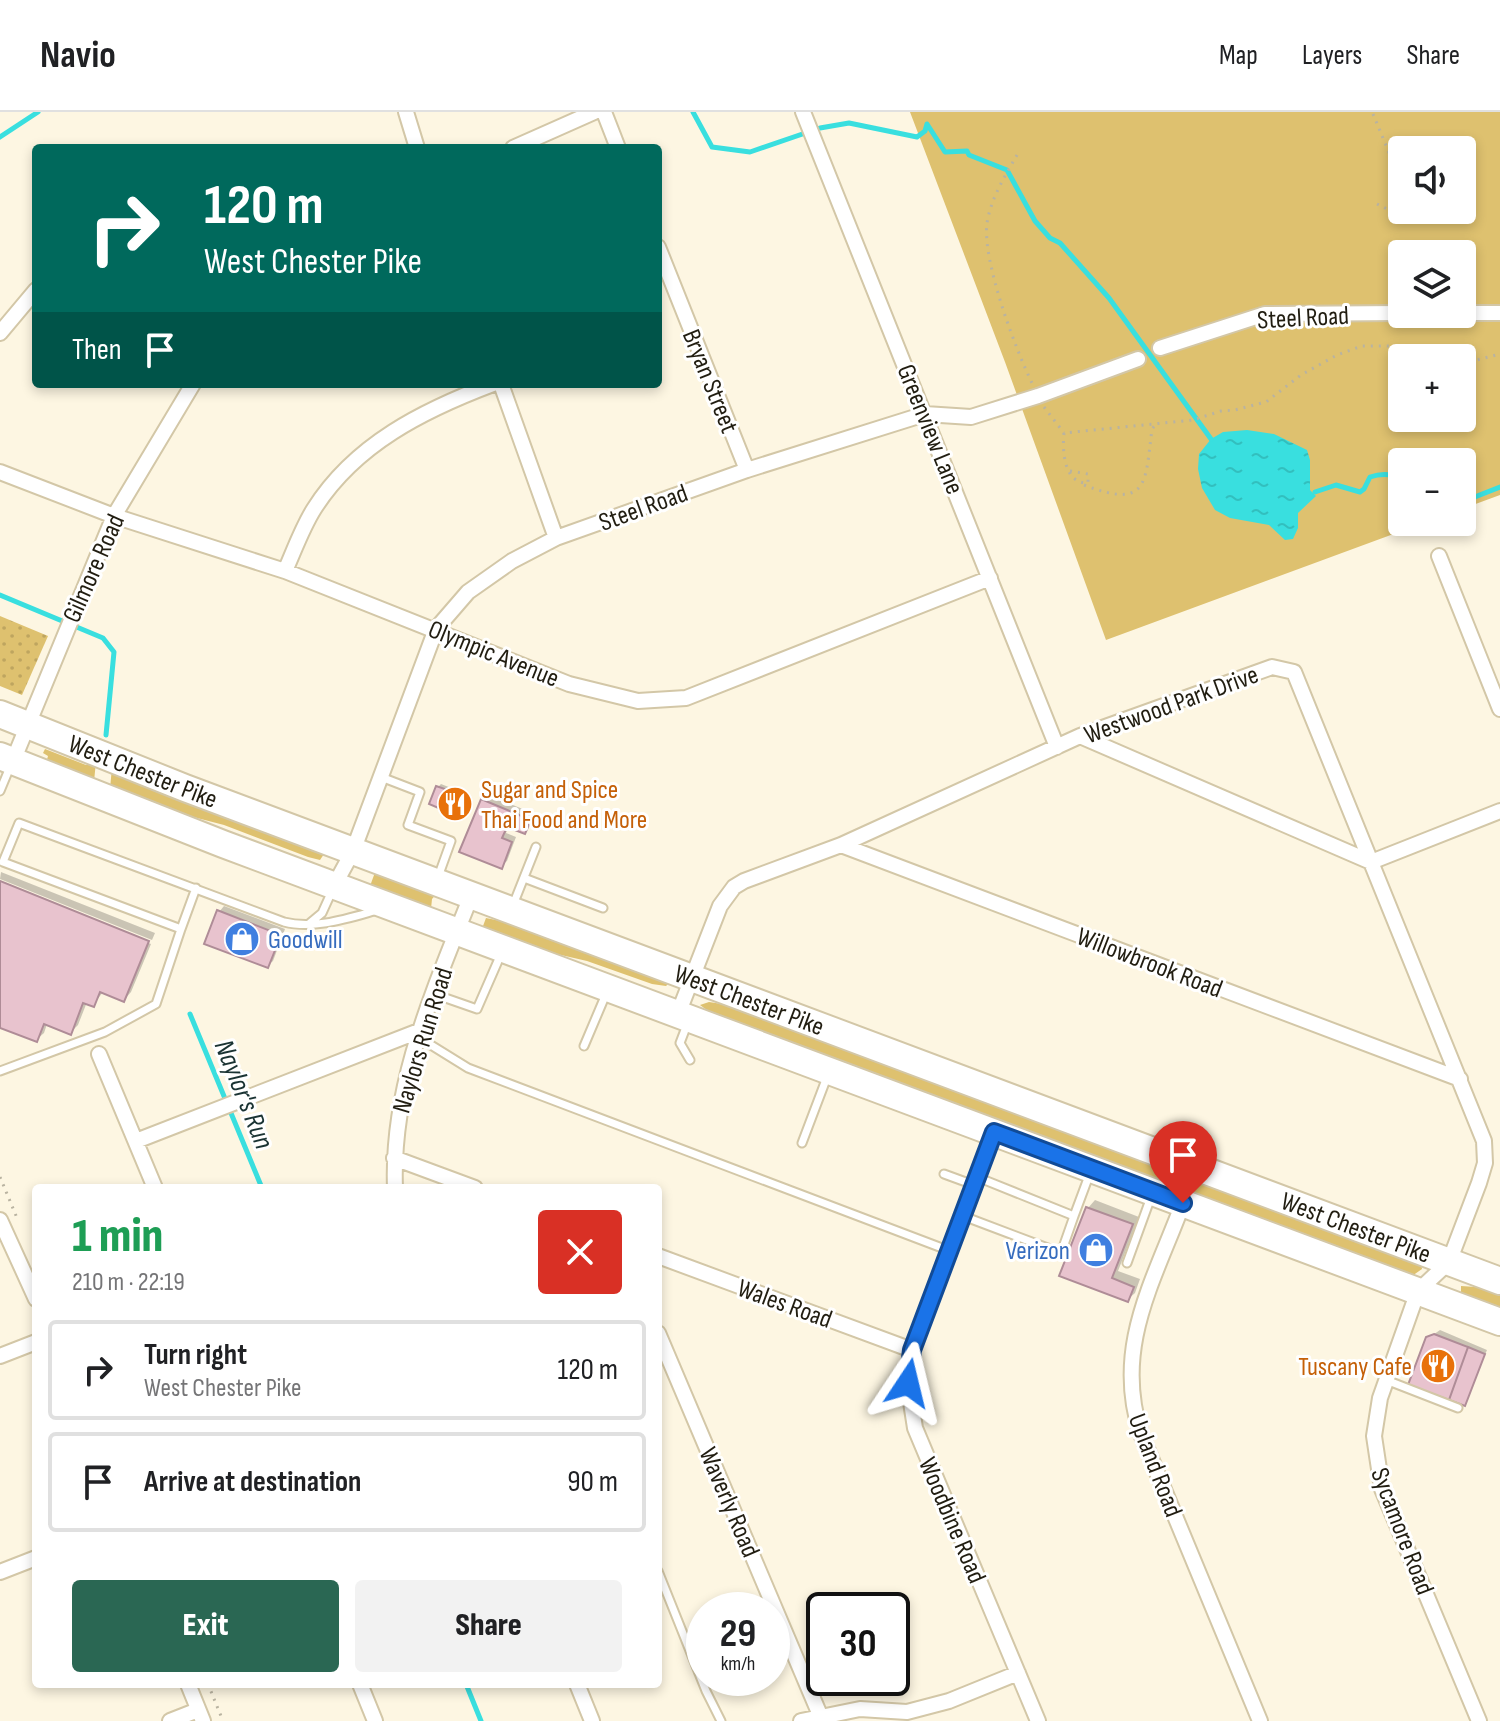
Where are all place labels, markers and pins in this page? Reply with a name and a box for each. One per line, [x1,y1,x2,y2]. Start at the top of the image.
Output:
place label: Sugar and Spice Thai Food and More [481,775,647,836]
restaurant icon: Sugar and Spice Thai Food and More [436,785,474,823]
shop icon: Goodwill [223,920,261,958]
place label: Goodwill [268,925,343,956]
pin [1149,1121,1217,1203]
shop icon: Verizon [1077,1231,1115,1269]
place label: Verizon [1005,1236,1070,1267]
restaurant icon: Tuscany Cafe [1419,1347,1457,1385]
place label: Tuscany Cafe [1298,1352,1412,1383]

